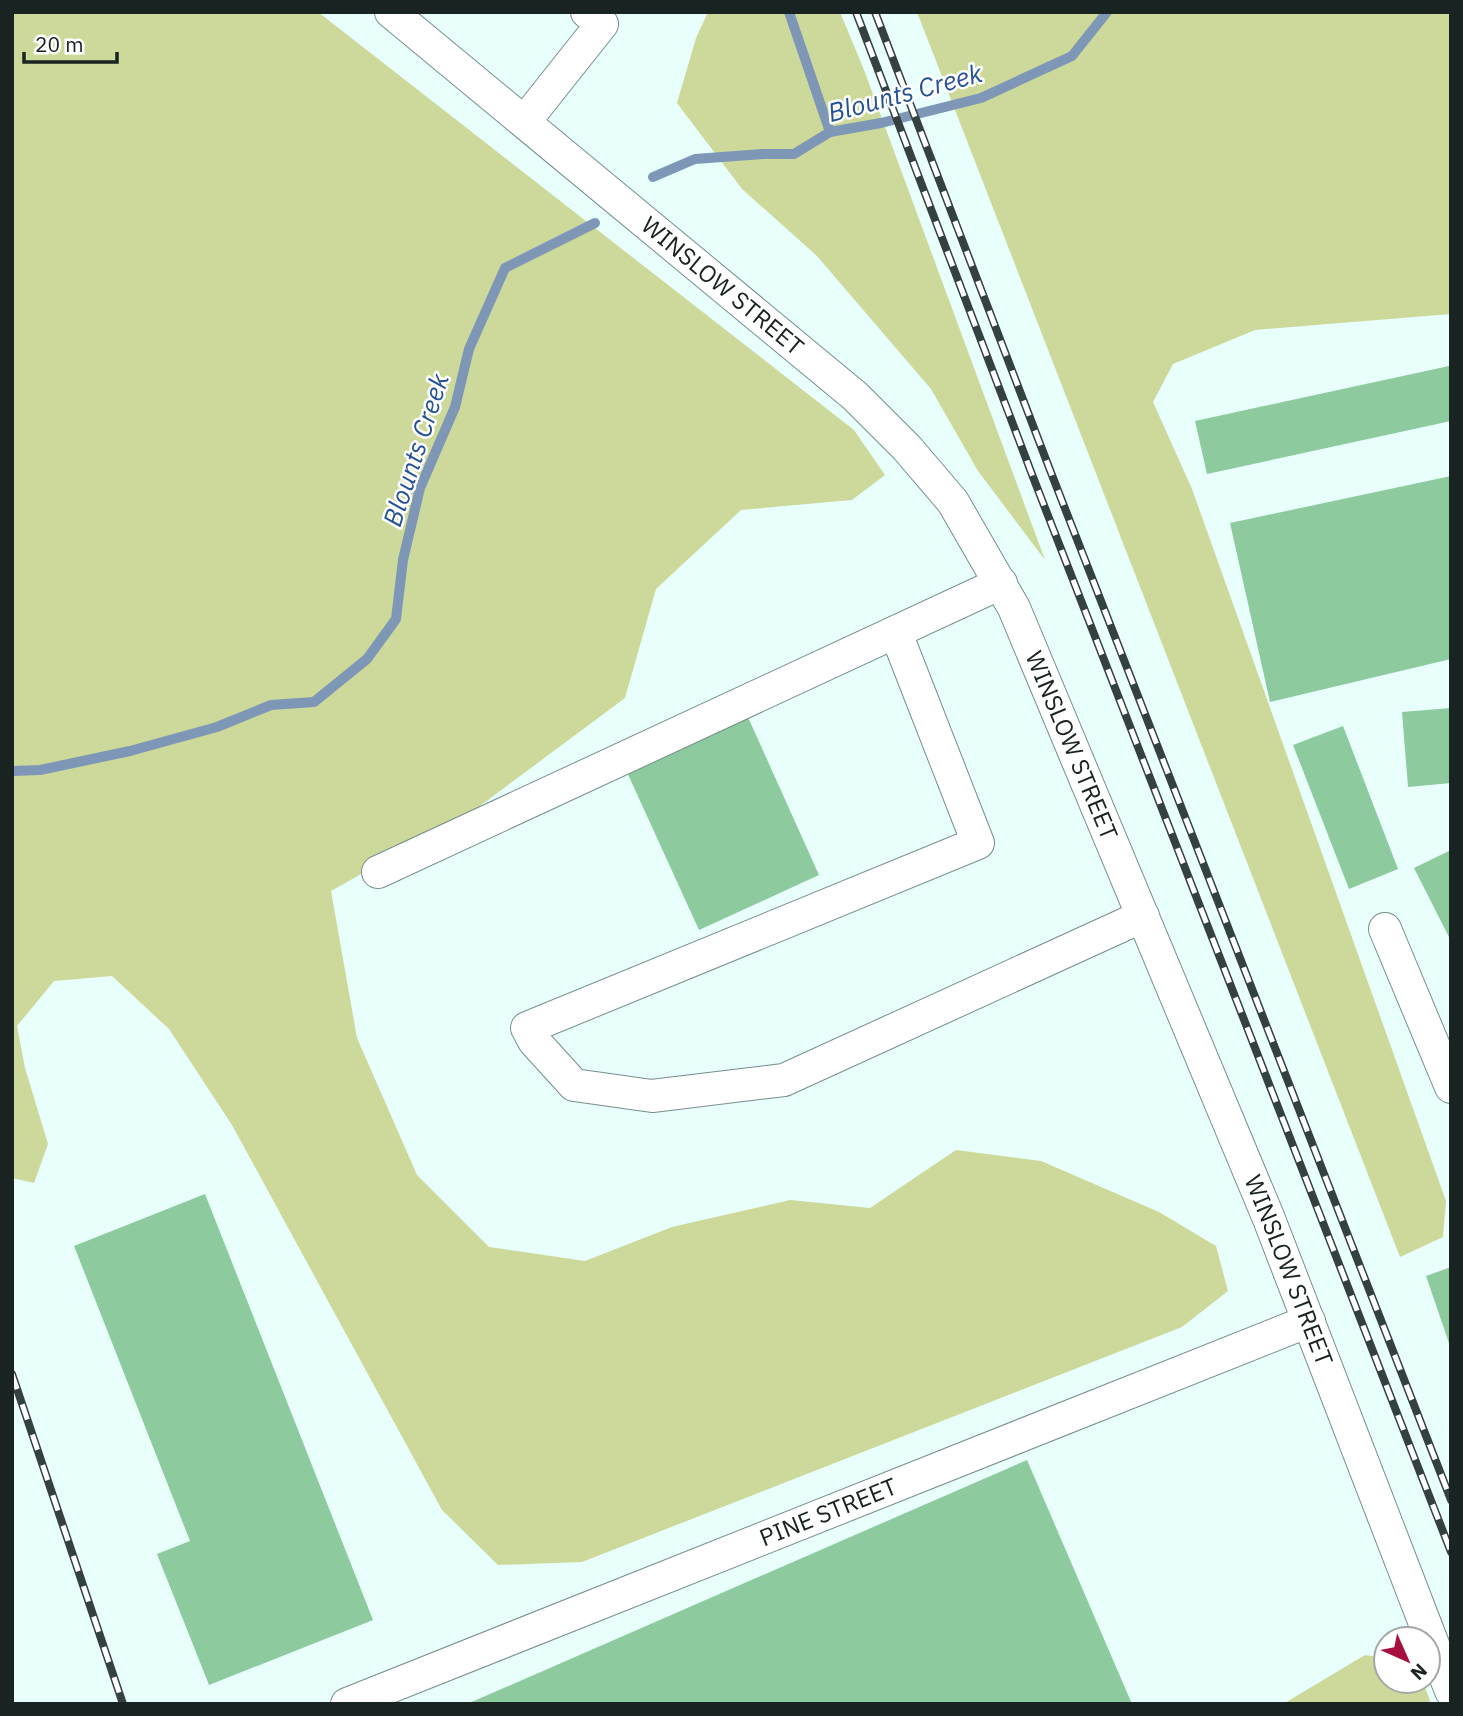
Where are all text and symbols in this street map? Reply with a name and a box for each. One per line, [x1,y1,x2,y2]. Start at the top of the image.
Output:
scale bar [24,21,117,65]
text: 20 m [35,30,84,58]
water label: Blounts Creek [824,55,986,129]
street label: WINSLOW STREET [635,209,811,362]
water label: Blounts Creek [374,369,456,530]
street label: WINSLOW STREET [1019,646,1126,845]
street label: WINSLOW STREET [1237,1170,1341,1370]
street label: PINE STREET [754,1470,902,1553]
north arrow [1372,1625,1442,1695]
text: N [1406,1659,1432,1685]

